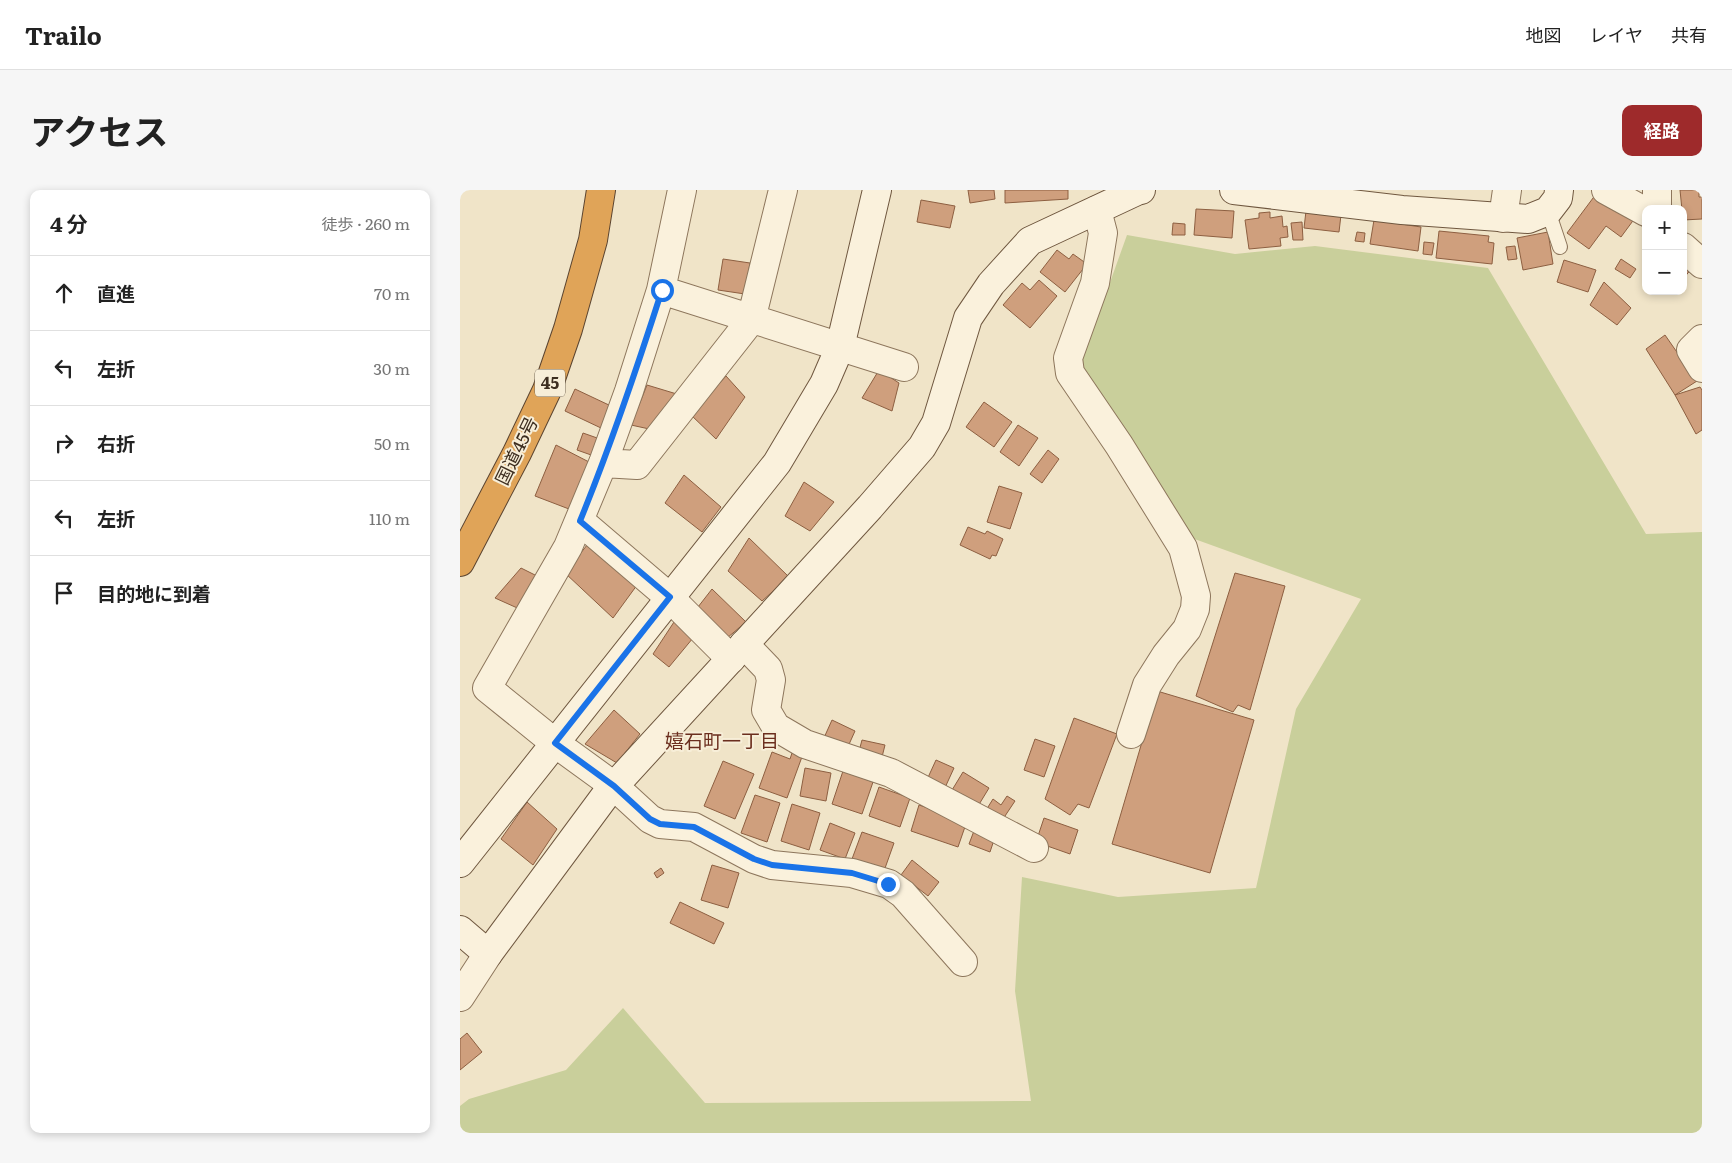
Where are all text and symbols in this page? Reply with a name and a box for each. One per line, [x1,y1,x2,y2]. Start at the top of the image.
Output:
text: Trailo [25,17,102,52]
text: 地図 [1526,21,1562,48]
text: レイヤ [1590,21,1643,48]
text: 共有 [1671,21,1707,48]
text: アクセス [30,104,168,156]
button: 経路 [1622,105,1702,156]
map controls [1642,205,1687,295]
button: + [1642,205,1687,250]
text: 4 分 [50,207,88,238]
text: 徒歩 · 260 m [322,211,410,235]
button: − [1642,250,1687,295]
icon: ahead [50,279,78,307]
text: 直進 [97,279,135,307]
route start [651,279,674,302]
text: 70 m [374,281,410,305]
icon: left [50,354,78,382]
text: 左折 [97,354,135,382]
text: 30 m [373,356,410,380]
road number: 45 [535,370,565,397]
street label: 国道45号 [488,412,544,489]
icon: right [50,429,78,457]
text: 右折 [97,429,135,457]
text: 50 m [374,431,410,455]
icon: left [50,504,78,532]
text: 左折 [97,504,135,532]
text: 110 m [369,506,410,530]
icon: arrive [50,579,78,607]
text: 目的地に到着 [97,579,211,607]
district label: 嬉石町一丁目 [665,726,779,754]
route end [877,873,900,896]

